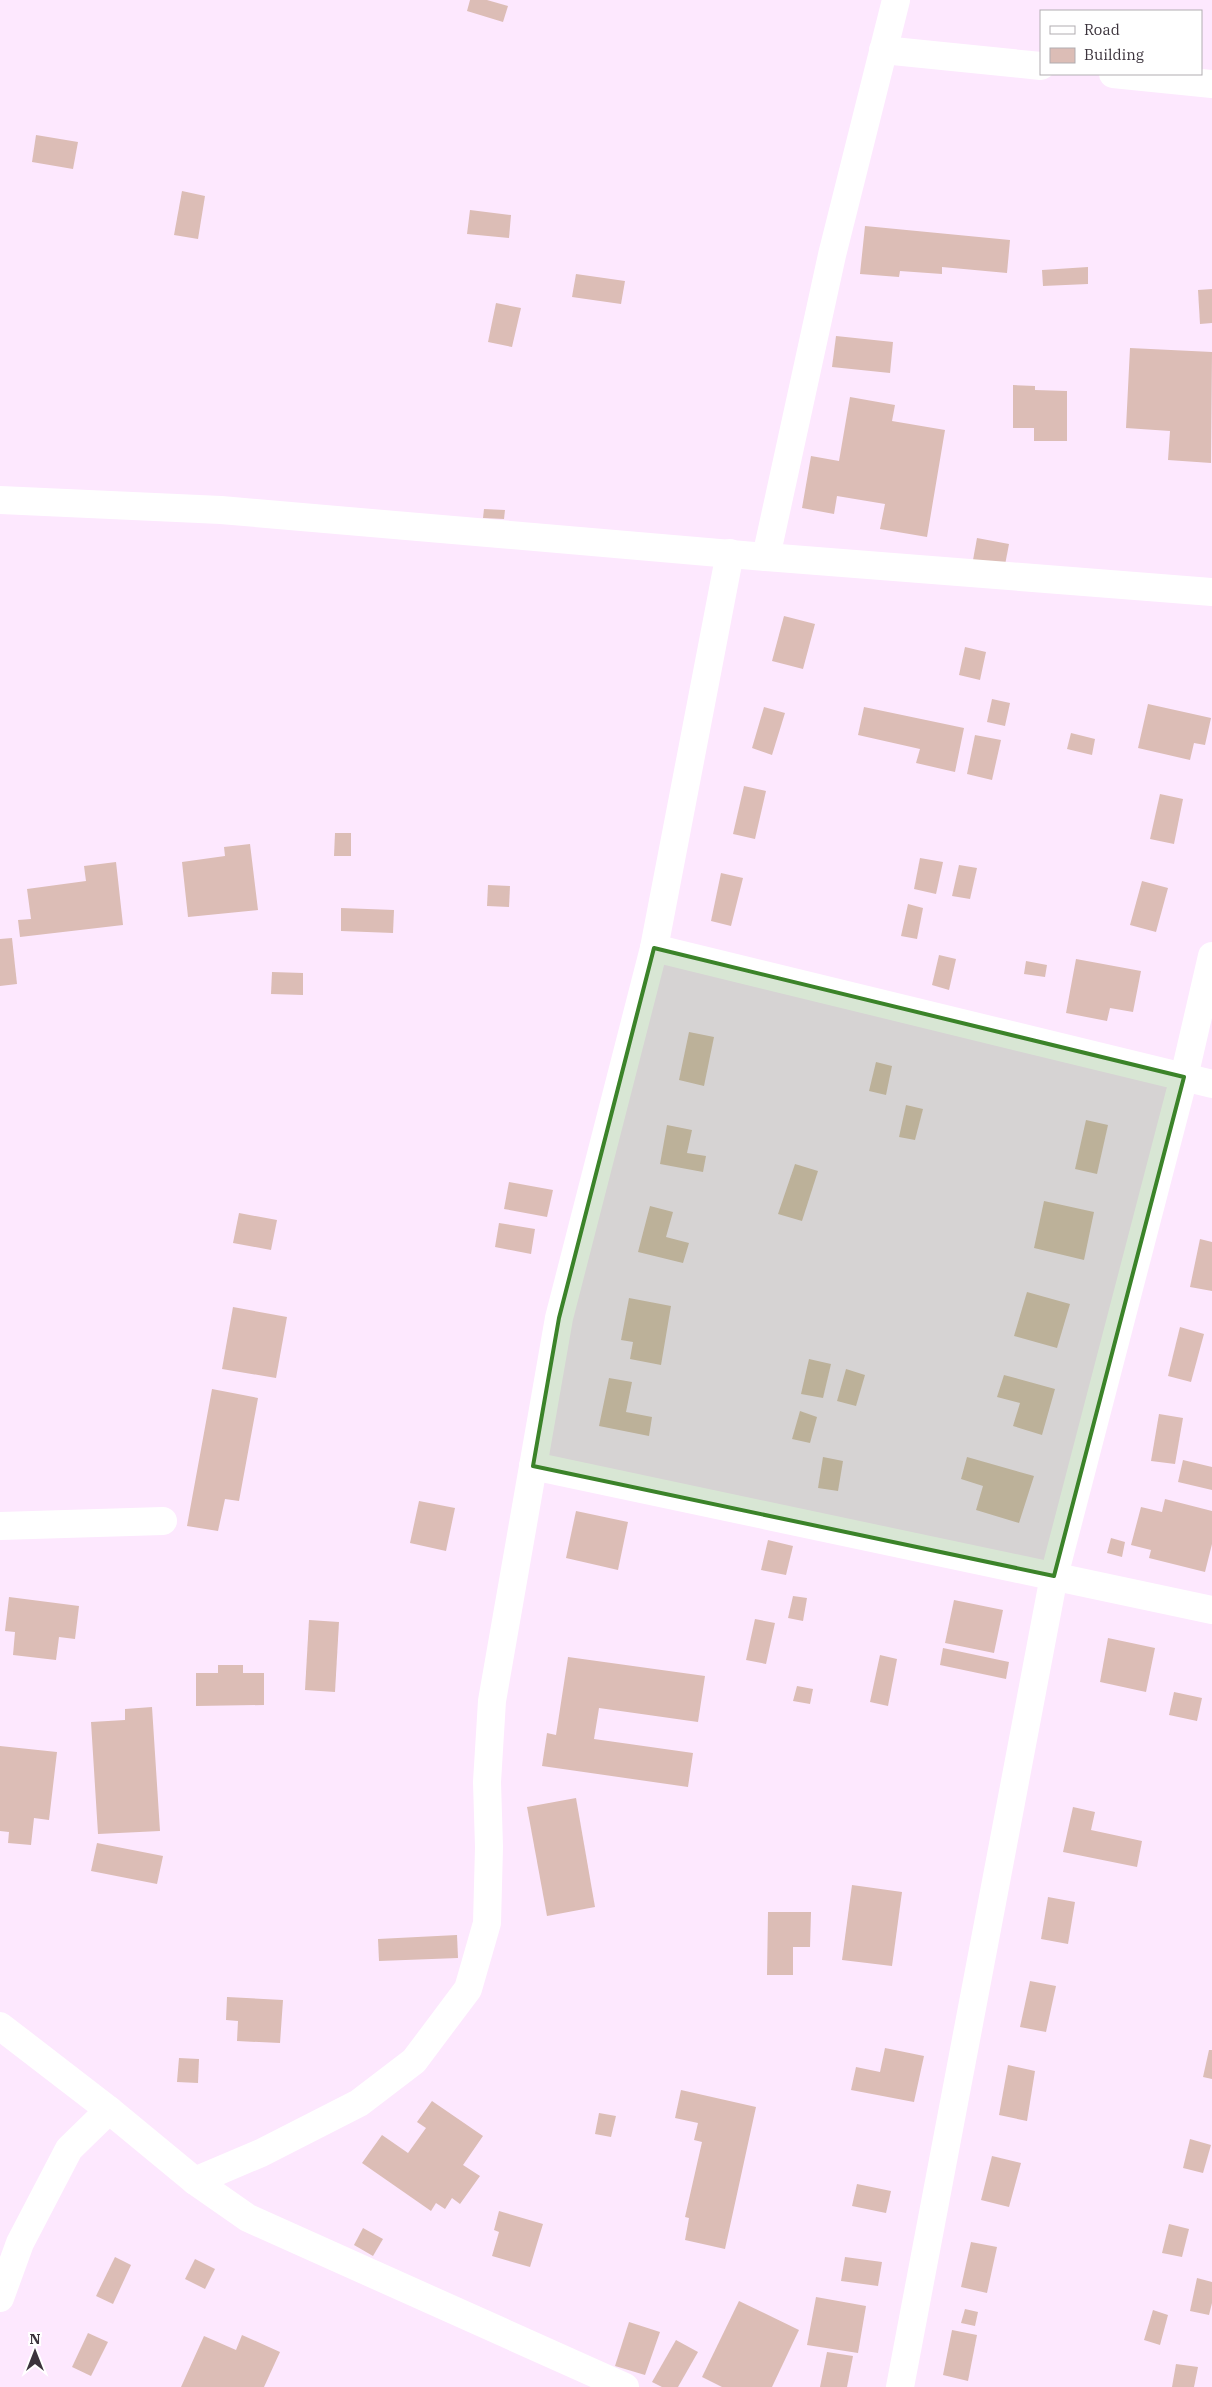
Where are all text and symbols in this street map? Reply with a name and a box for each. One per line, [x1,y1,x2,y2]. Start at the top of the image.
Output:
legend [1040,10,1202,75]
text: Road [1084,20,1120,39]
text: Building [1084,45,1144,64]
north arrow [10,2327,60,2377]
text: N [29,2330,41,2348]

